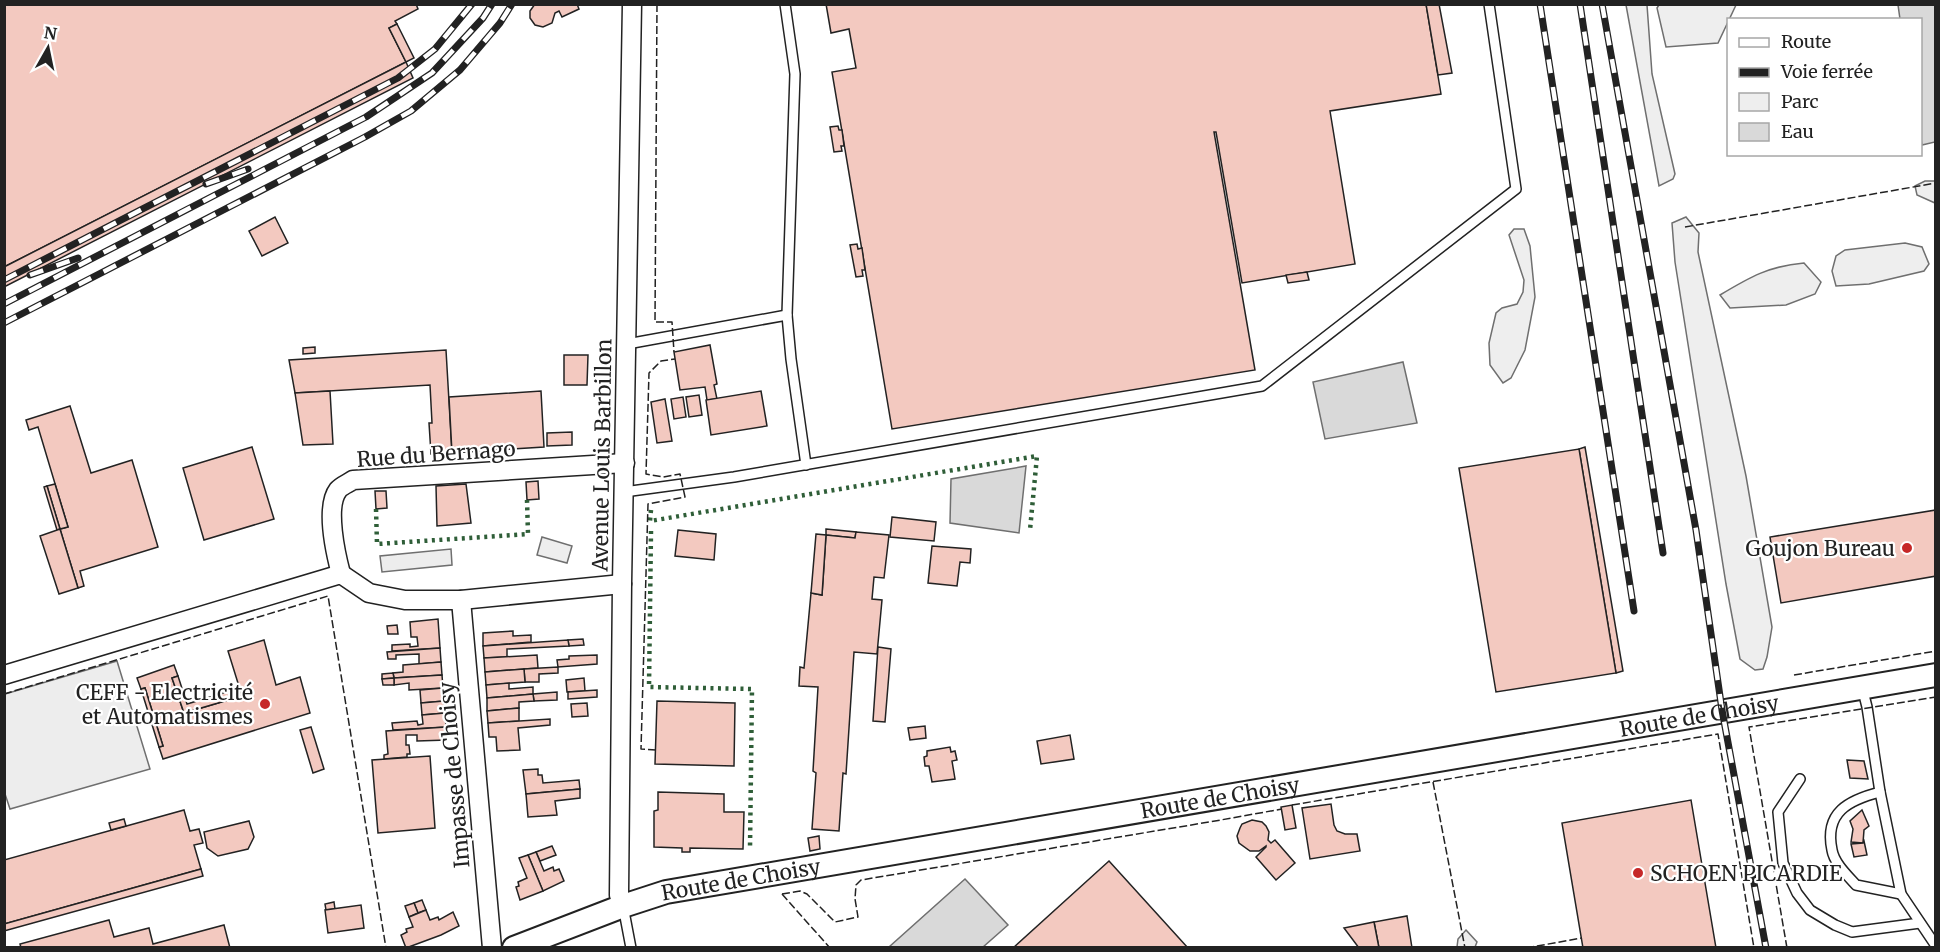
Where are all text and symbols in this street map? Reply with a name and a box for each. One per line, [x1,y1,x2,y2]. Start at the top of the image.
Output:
north arrow [18,18,78,78]
legend [1727,18,1922,156]
text: N [43,22,59,44]
text: Route [1781,30,1831,53]
text: Voie ferrée [1780,60,1873,83]
text: Parc [1781,90,1819,113]
text: Eau [1781,120,1814,143]
street label: Avenue Louis Barbillon [586,338,618,573]
street label: Rue du Bernago [356,435,516,473]
place label: Goujon Bureau [1746,535,1895,562]
marker: Goujon Bureau [1900,541,1914,555]
place label: CEFF - Electricité et Automatismes [76,679,253,730]
street label: Impasse de Choisy [432,680,476,869]
street label: Route de Choisy [1617,688,1781,742]
marker: CEFF - Electricité et Automatismes [258,697,272,711]
street label: Route de Choisy [1138,770,1302,824]
street label: Route de Choisy [659,852,823,906]
place label: SCHOEN PICARDIE [1650,860,1843,887]
marker: SCHOEN PICARDIE [1631,866,1645,880]

